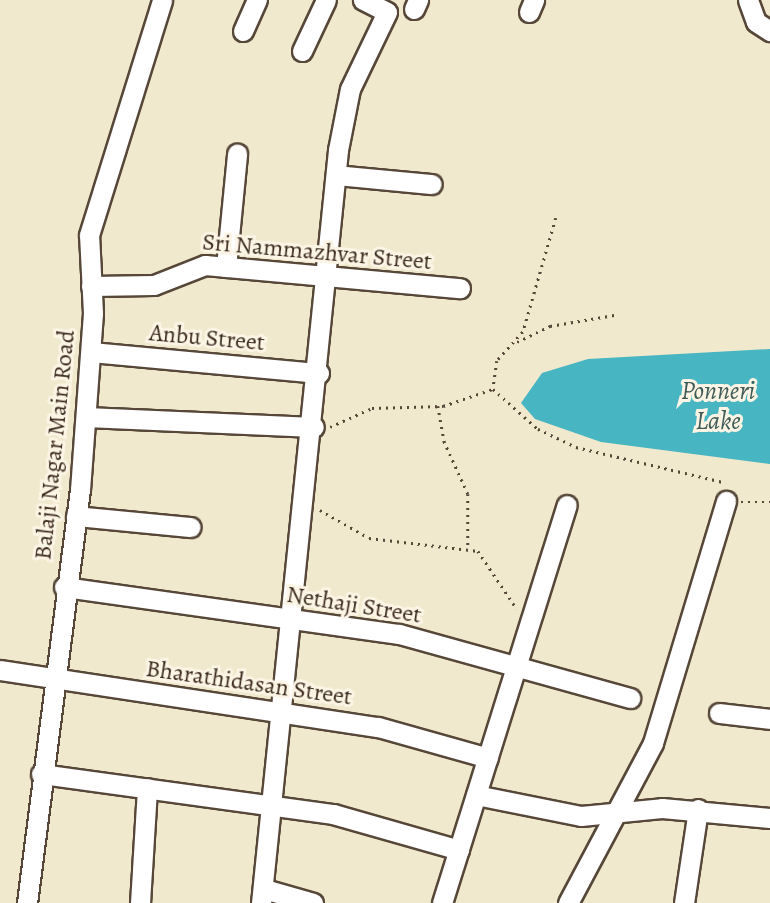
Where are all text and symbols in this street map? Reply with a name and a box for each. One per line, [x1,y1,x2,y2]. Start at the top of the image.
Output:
street label: Sri Nammazhvar Street [201,228,433,276]
street label: Anbu Street [148,319,266,357]
street label: Balaji Nagar Main Road [29,329,81,561]
water label: Ponneri Lake [681,375,755,436]
street label: Nethaji Street [285,580,423,630]
street label: Bharathidasan Street [144,654,354,712]

